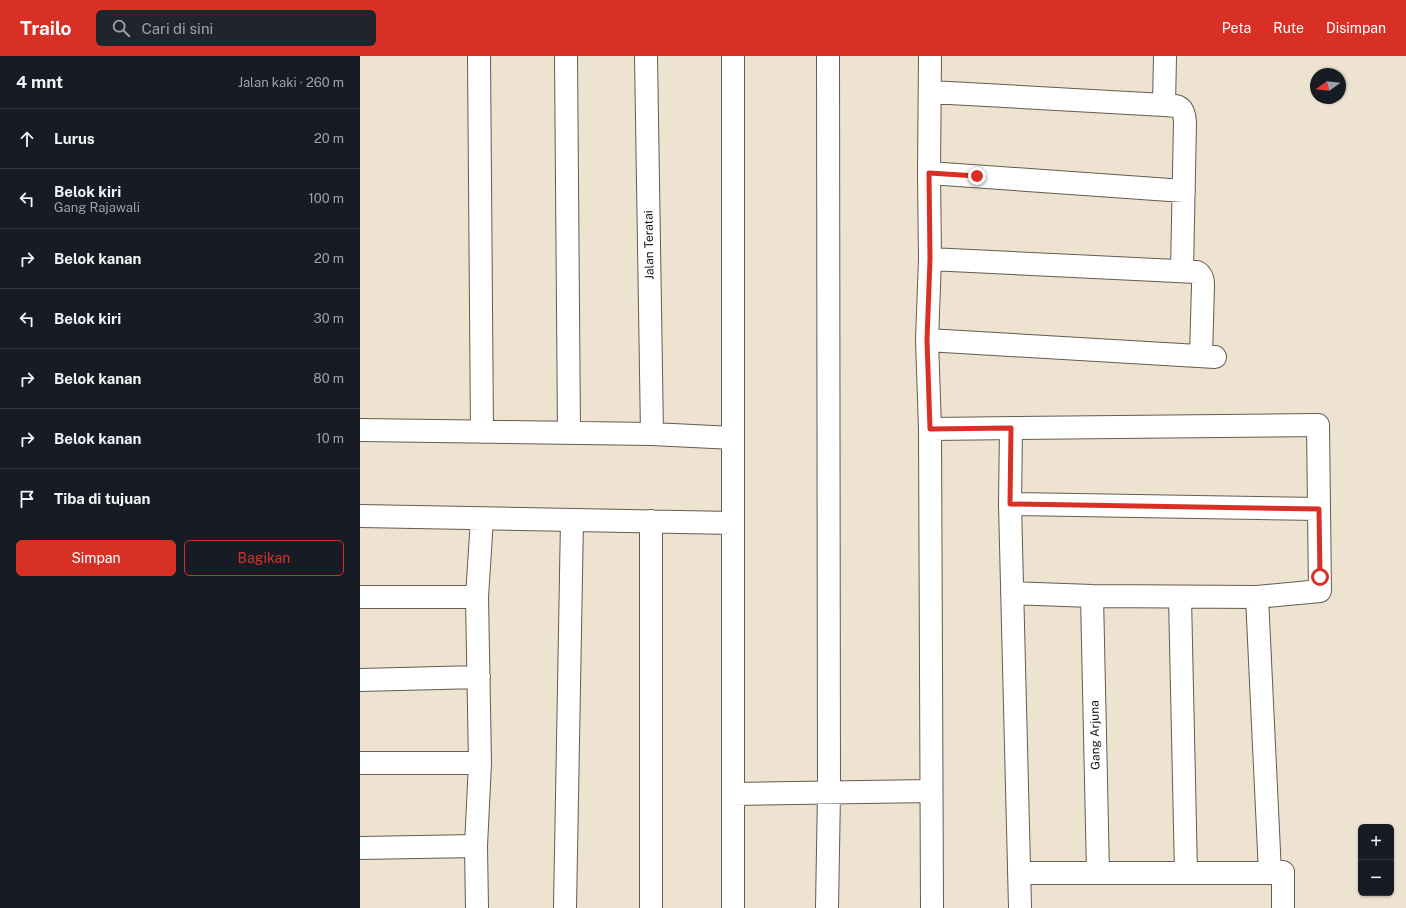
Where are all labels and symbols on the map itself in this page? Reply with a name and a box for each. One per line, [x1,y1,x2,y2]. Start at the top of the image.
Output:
north arrow [1310,68,1346,104]
route end [968,167,986,185]
street label: Jalan Teratai [641,210,657,280]
route start [1311,568,1329,586]
street label: Gang Arjuna [1087,700,1103,770]

